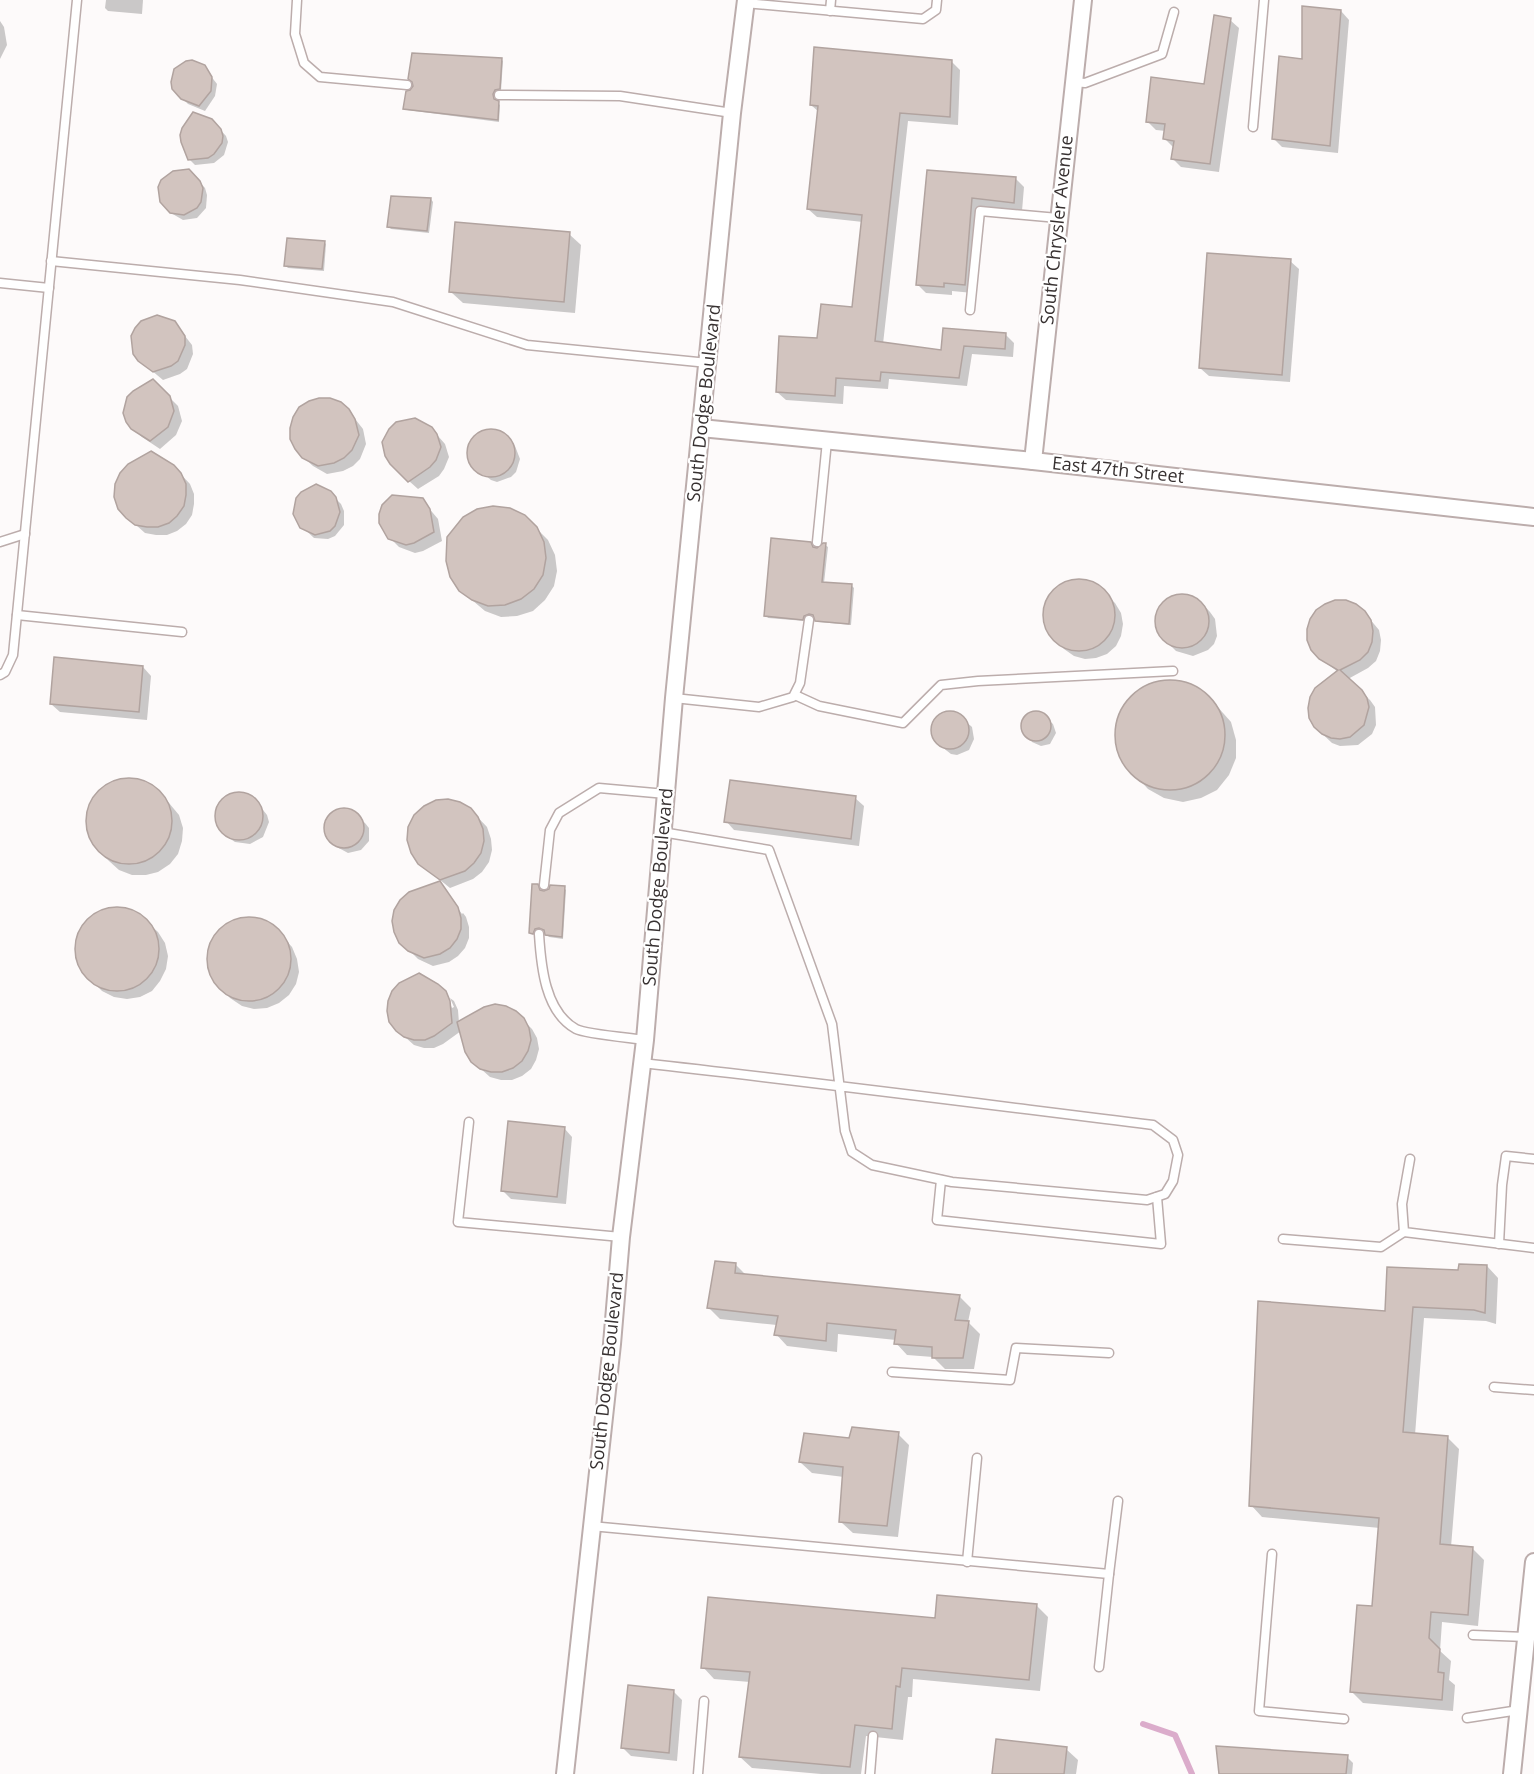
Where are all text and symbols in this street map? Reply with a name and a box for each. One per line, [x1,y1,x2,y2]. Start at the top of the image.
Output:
street label: South Chrysler Avenue [1034,134,1078,326]
street label: South Dodge Boulevard [681,303,725,503]
street label: East 47th Street [1051,450,1185,488]
street label: South Dodge Boulevard [636,787,678,987]
street label: South Dodge Boulevard [584,1271,628,1471]

